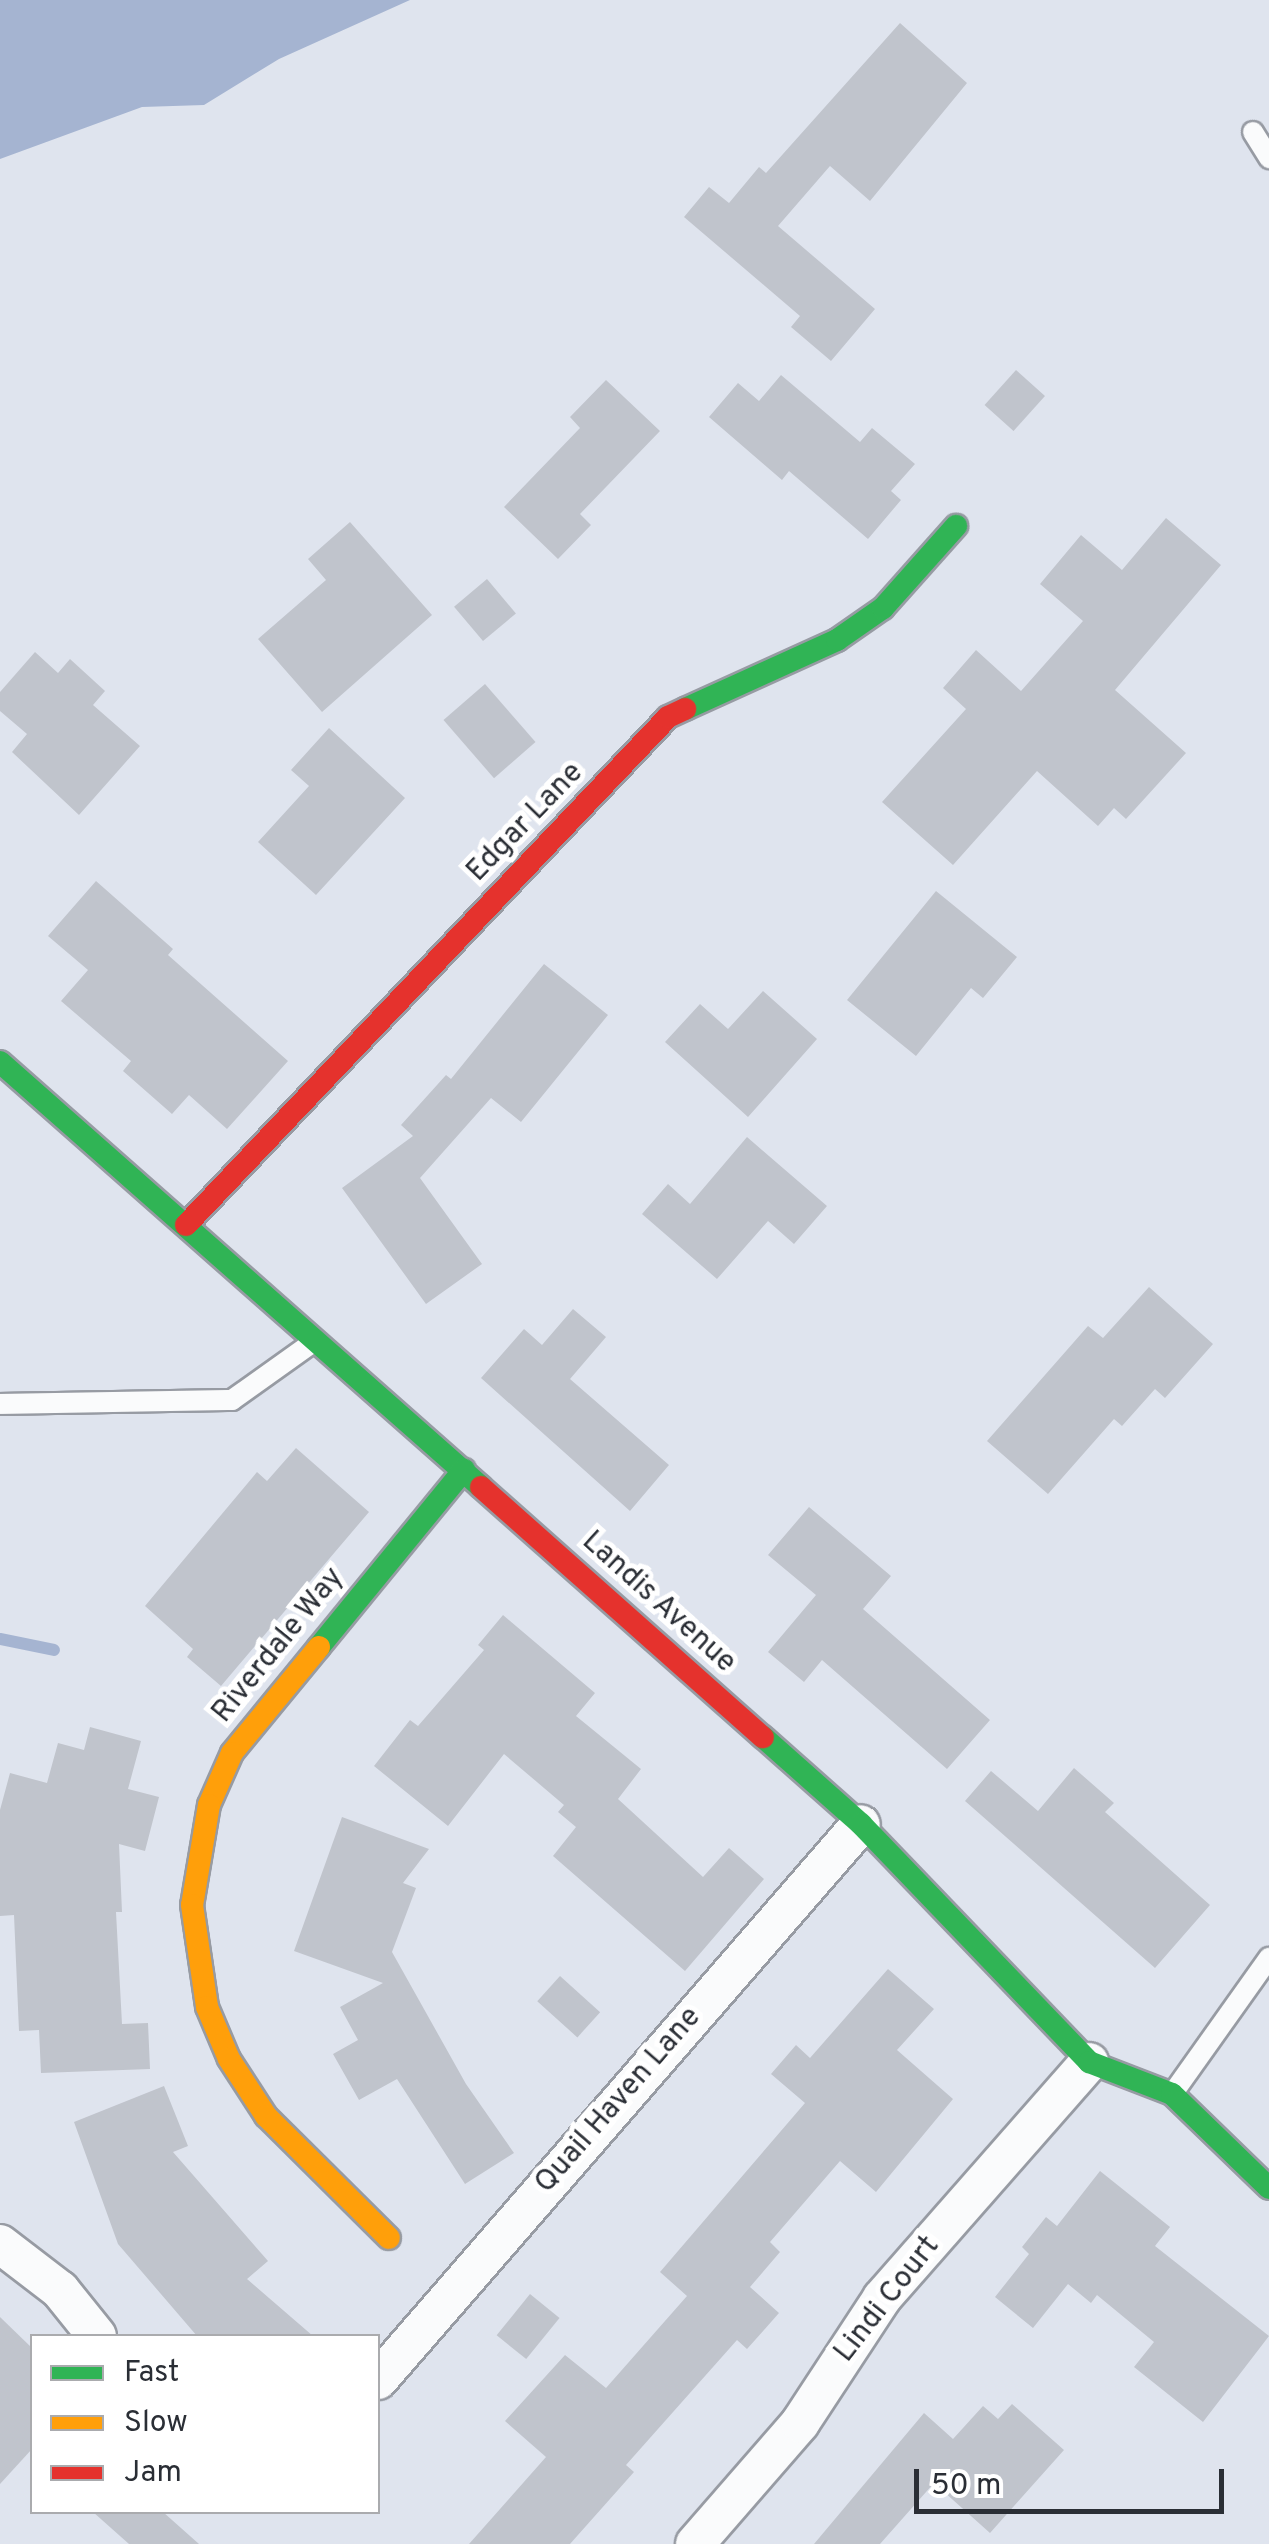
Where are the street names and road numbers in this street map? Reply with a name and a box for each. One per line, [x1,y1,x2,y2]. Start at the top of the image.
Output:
street label: Edgar Lane [460,756,592,890]
street label: Landis Avenue [573,1524,743,1682]
street label: Riverdale Way [205,1561,353,1731]
street label: Quail Haven Lane [528,2000,710,2202]
street label: Lindi Court [828,2230,948,2370]

